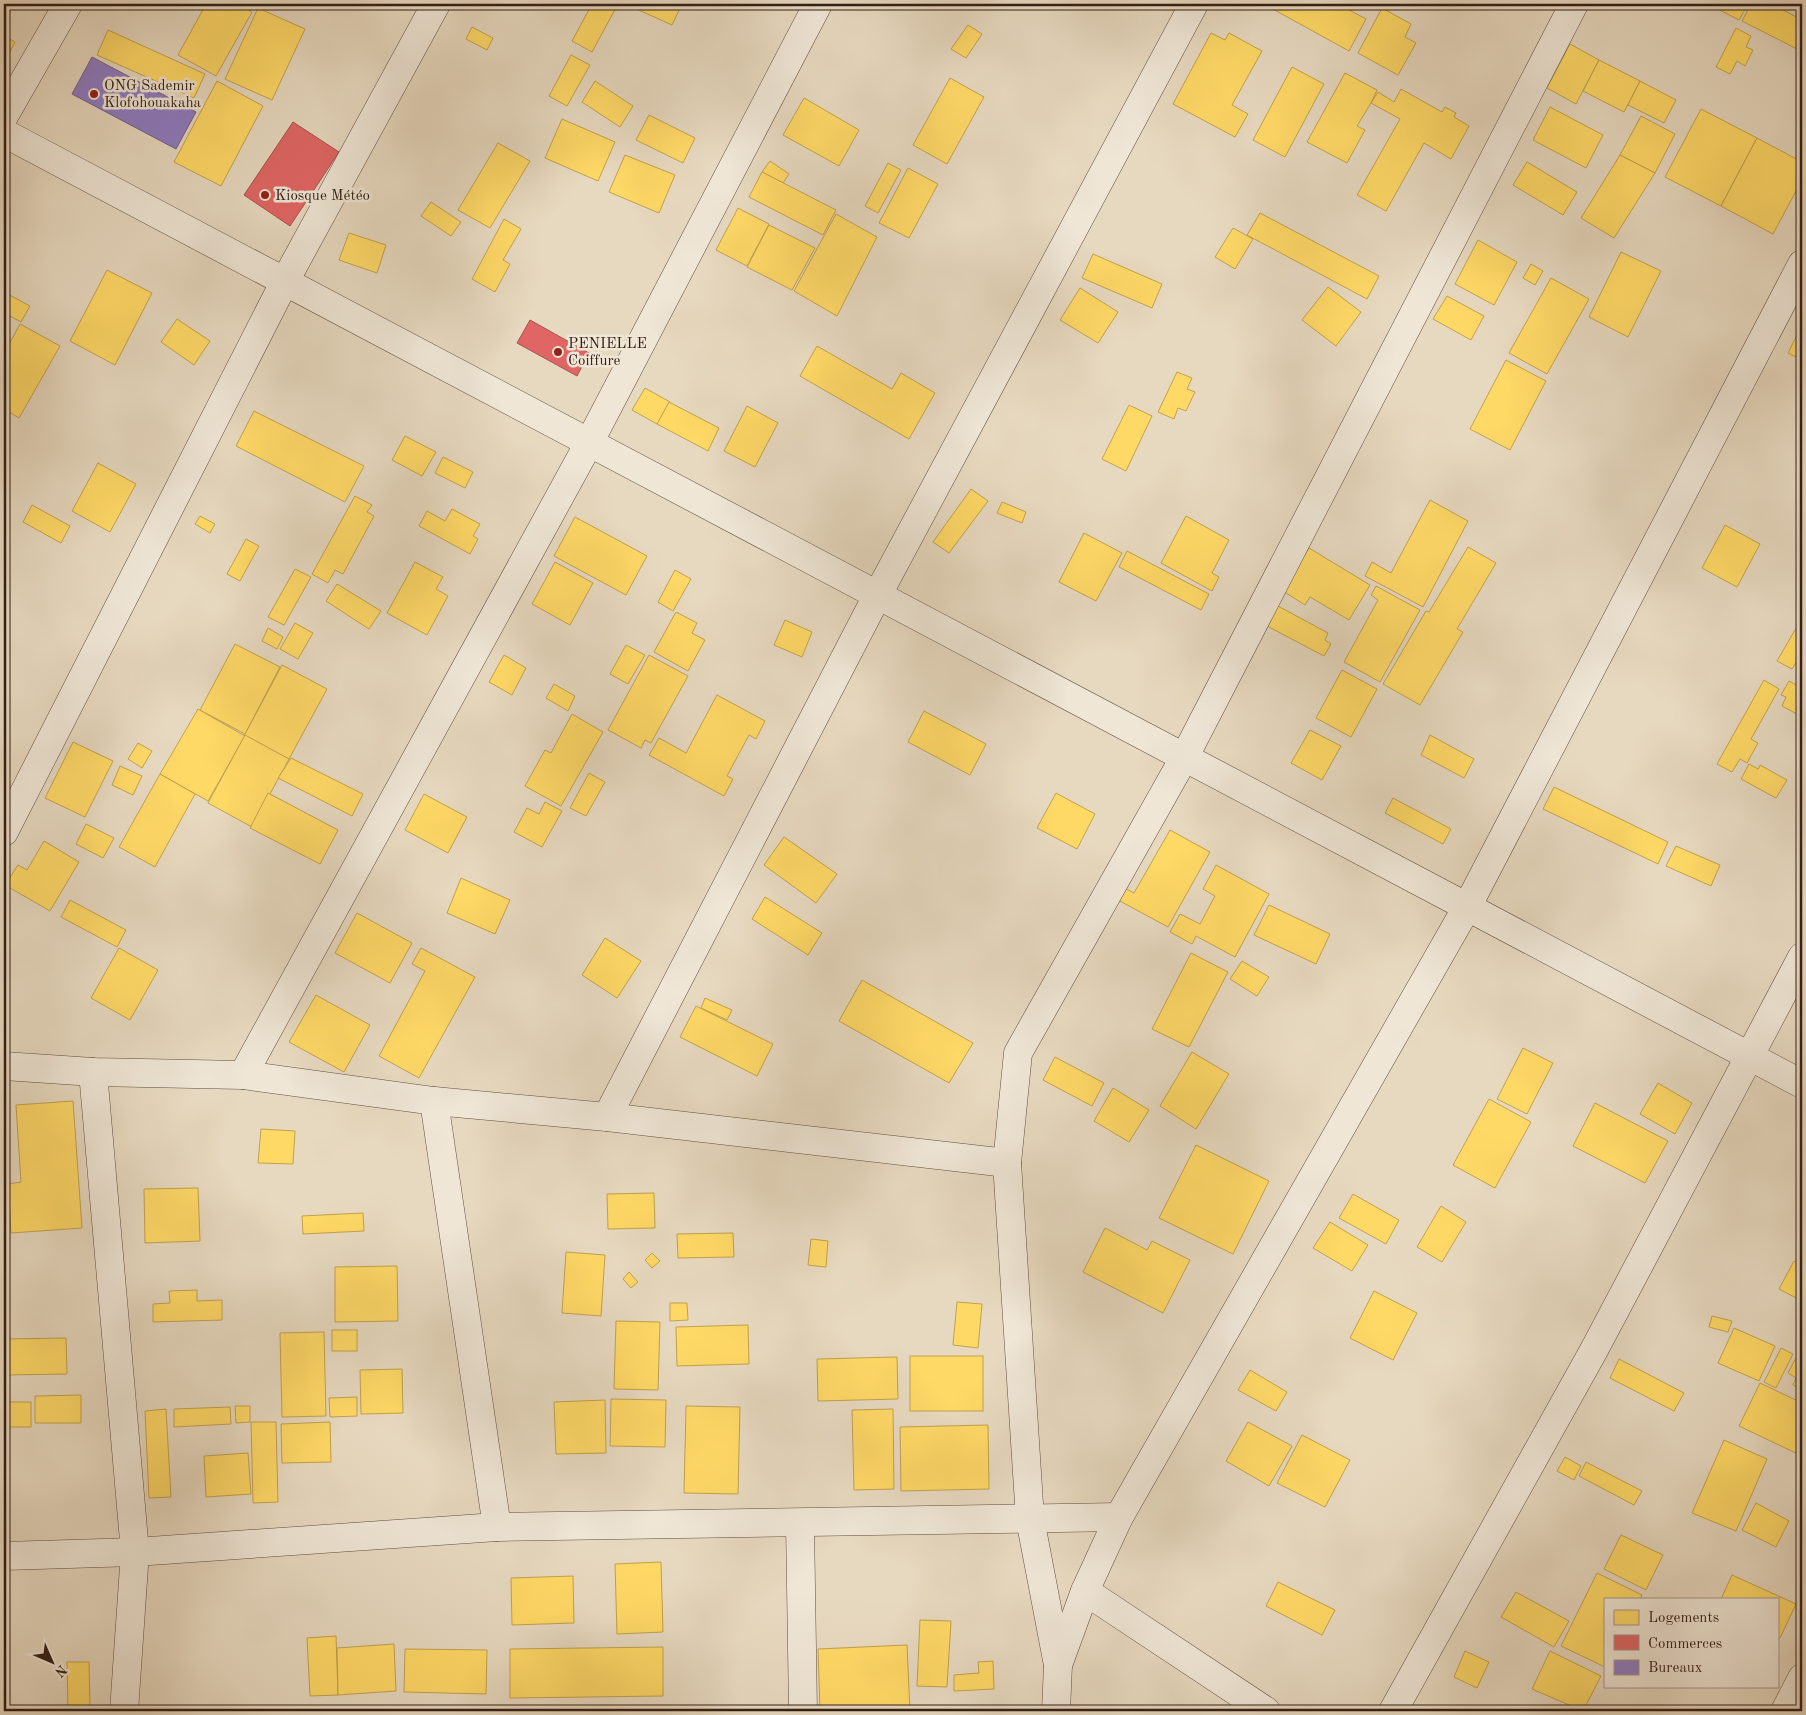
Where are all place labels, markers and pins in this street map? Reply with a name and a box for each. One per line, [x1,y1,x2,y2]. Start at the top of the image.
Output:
place label: ONG Sademir Klofohouakaha [104,79,202,111]
marker: ONG Sademir Klofohouakaha [88,88,100,100]
marker: Kiosque Météo [259,189,271,201]
place label: Kiosque Météo [275,189,370,204]
place label: PENIELLE Coiffure [568,337,647,369]
marker: PENIELLE Coiffure [552,346,564,358]

